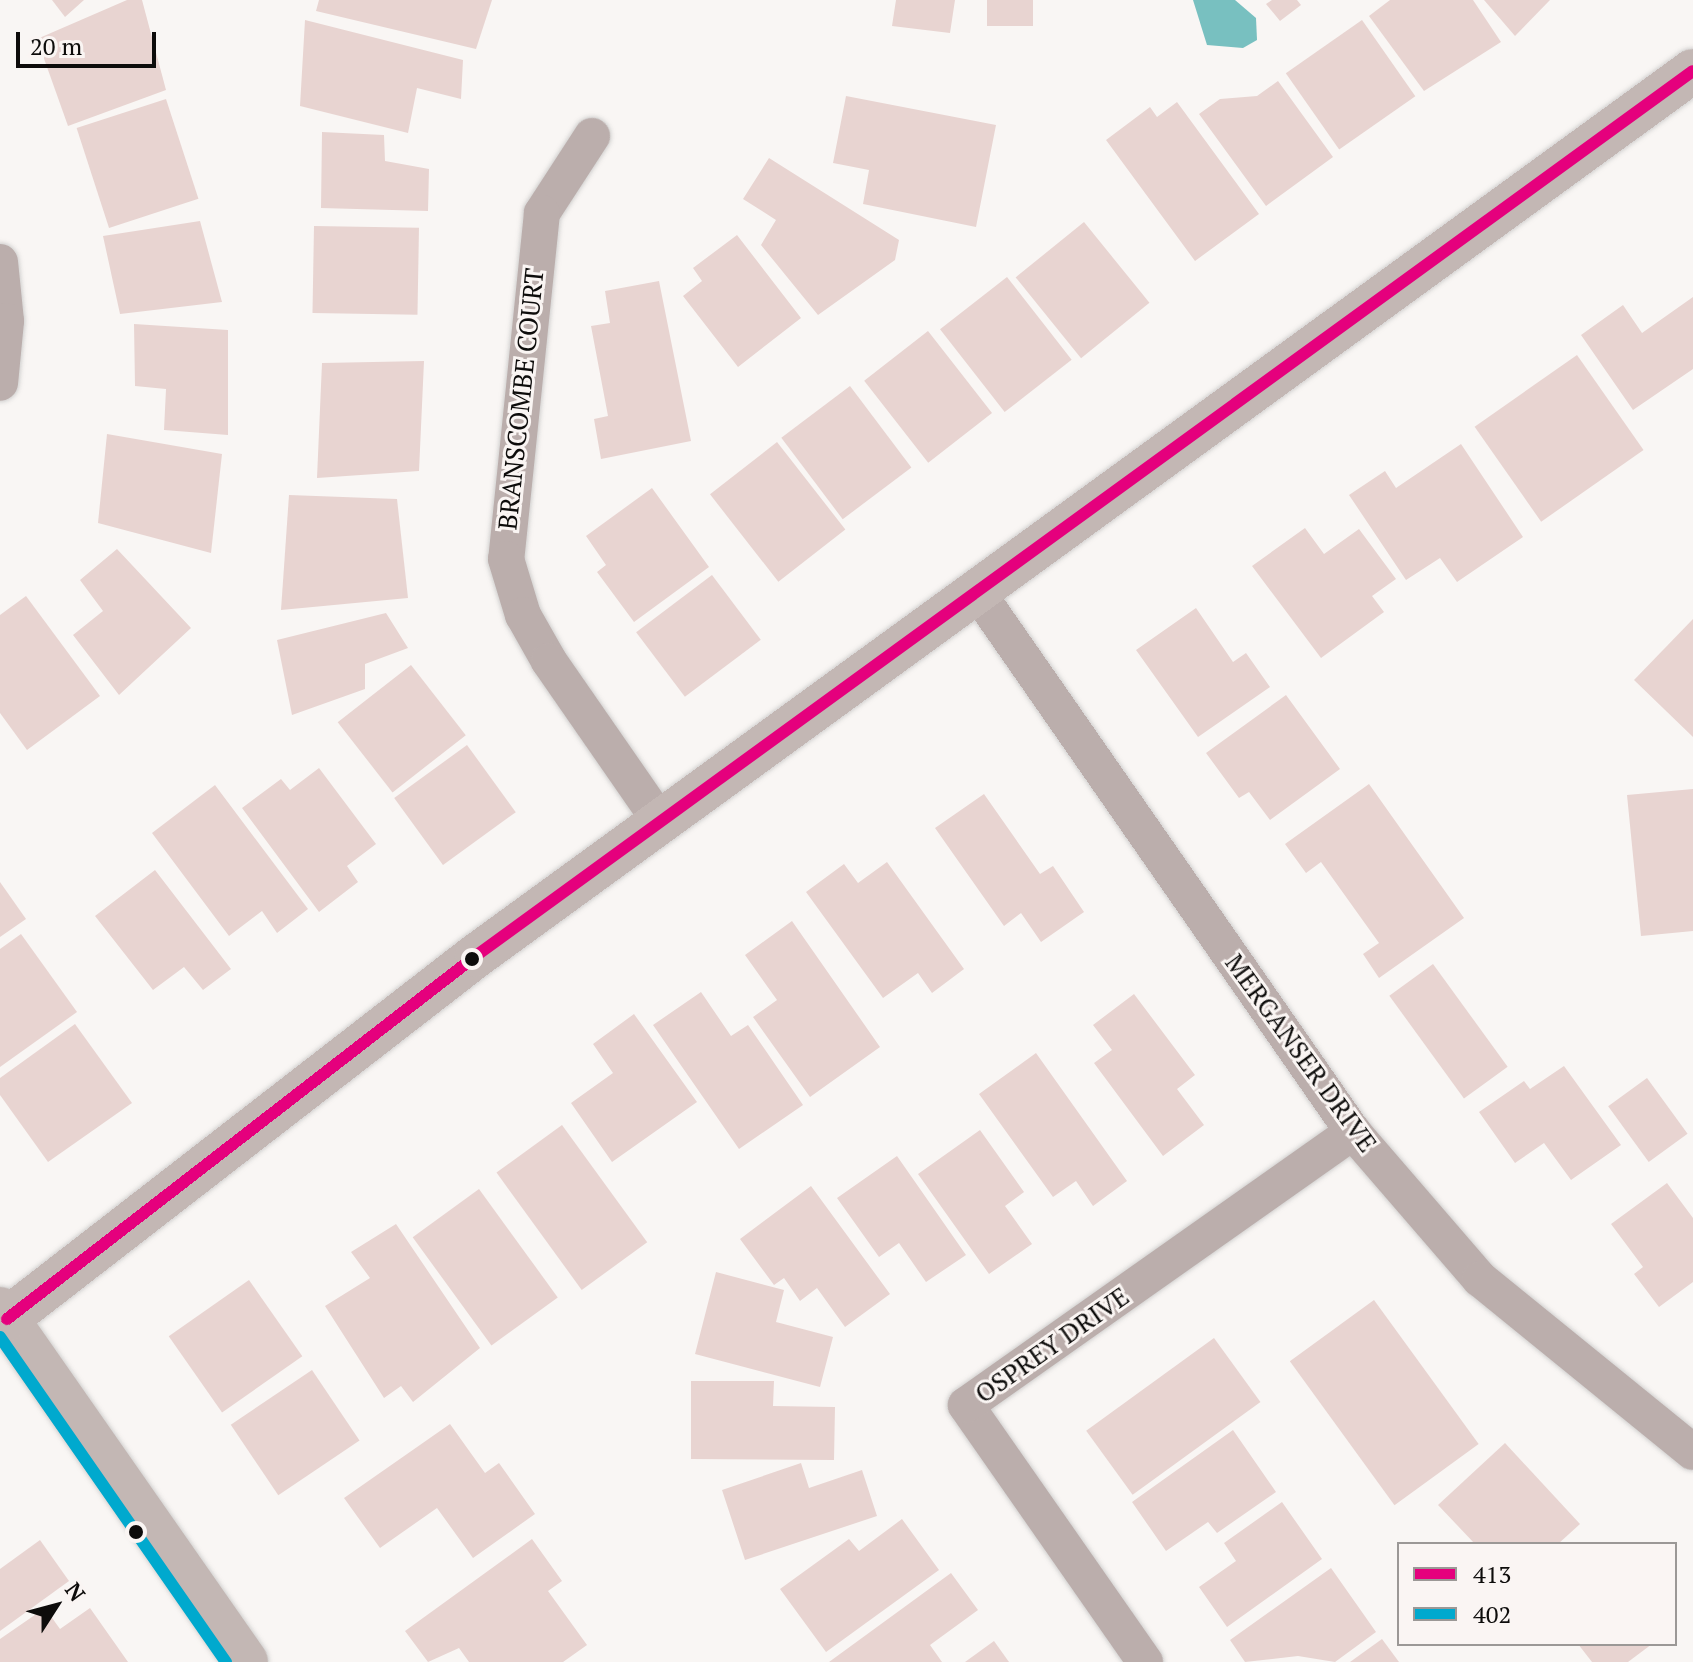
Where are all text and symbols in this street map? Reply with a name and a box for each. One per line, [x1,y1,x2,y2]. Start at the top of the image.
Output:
scale bar [20,16,160,66]
text: 20 m [30,30,82,62]
street label: BRANSCOMBE COURT [492,267,550,531]
street label: MERGANSER DRIVE [1219,948,1383,1158]
unlabelled marker [464,951,480,967]
street label: OSPREY DRIVE [969,1280,1135,1410]
unlabelled marker [128,1524,144,1540]
legend [1397,1542,1677,1646]
text: 413 [1473,1558,1511,1590]
north arrow [16,1566,96,1646]
text: N [59,1576,92,1607]
text: 402 [1473,1598,1511,1630]

